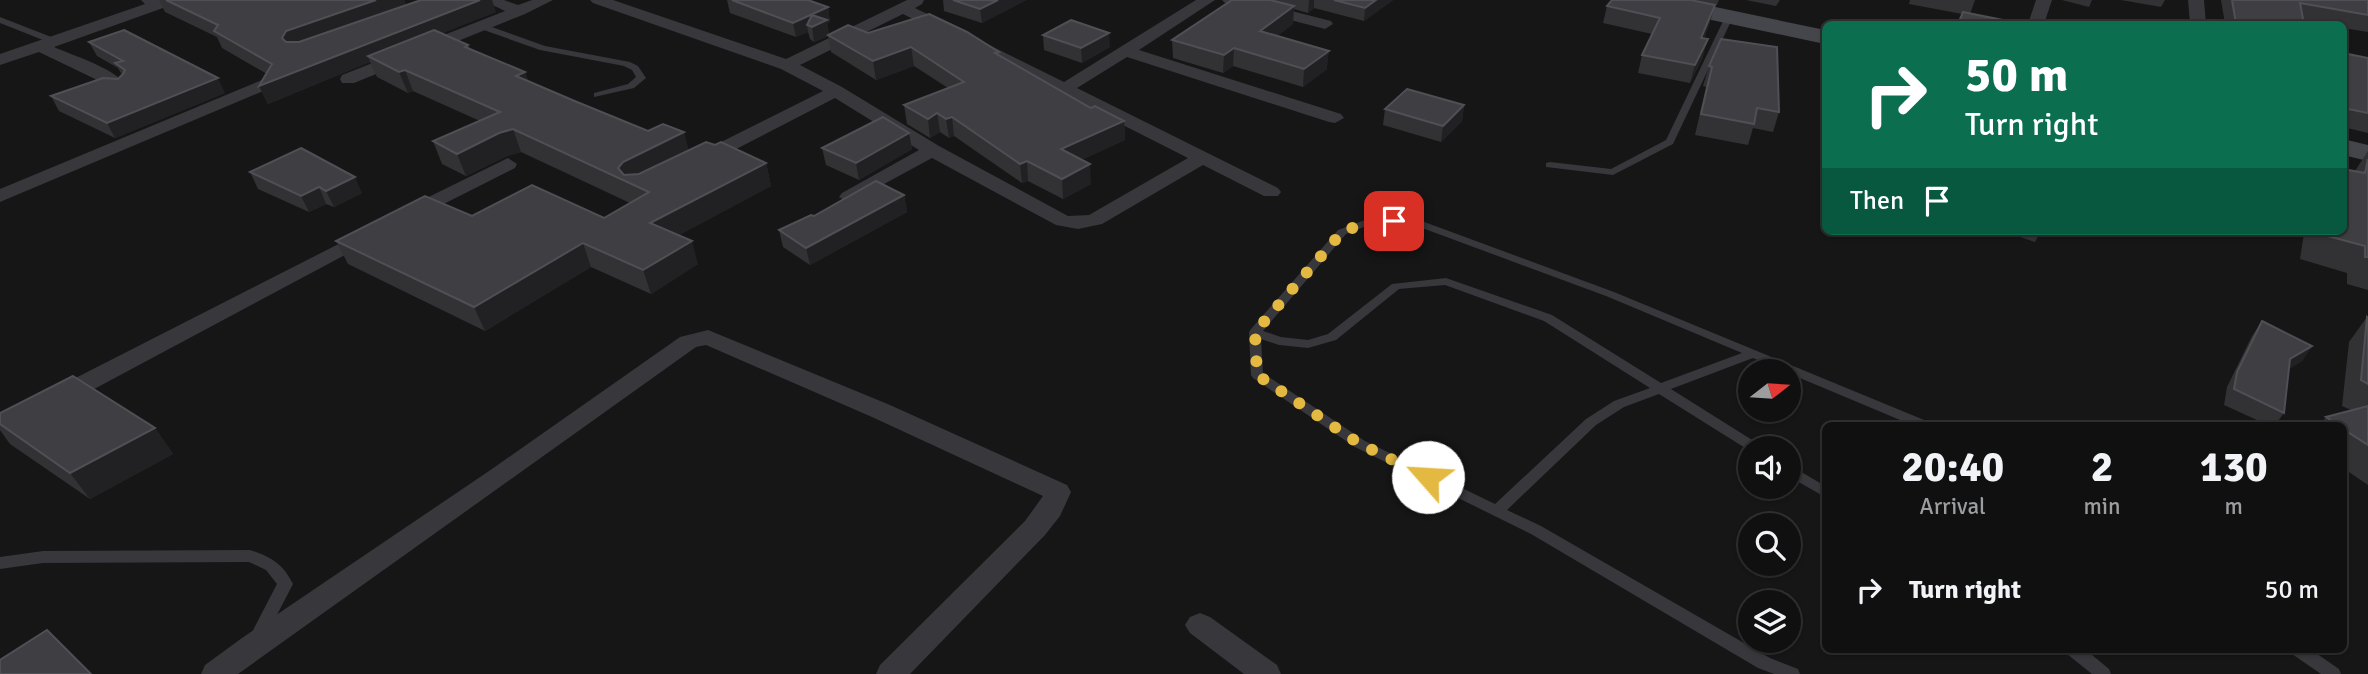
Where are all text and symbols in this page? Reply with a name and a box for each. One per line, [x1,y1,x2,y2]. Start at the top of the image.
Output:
text: 50 m [1965,45,2068,105]
icon: right [1850,49,1941,140]
text: Turn right [1965,105,2098,144]
icon: arrive [1918,182,1956,220]
text: Then [1850,185,1904,217]
pin [1364,191,1424,251]
icon: arrive [1375,202,1413,240]
north arrow [1738,359,1801,422]
map controls [1738,359,1801,653]
button: sound [1738,436,1801,499]
position arrow [1391,440,1465,514]
text: 20:40 [1901,442,2004,493]
text: 2 [2091,442,2113,493]
text: 130 [2200,442,2268,493]
text: Arrival [1920,492,1986,521]
text: min [2083,492,2121,521]
text: m [2225,492,2243,521]
button: search [1738,513,1801,576]
icon: right [1850,571,1888,609]
text: Turn right [1909,574,2021,606]
text: 50 m [2264,574,2319,606]
button: layers [1738,590,1801,653]

